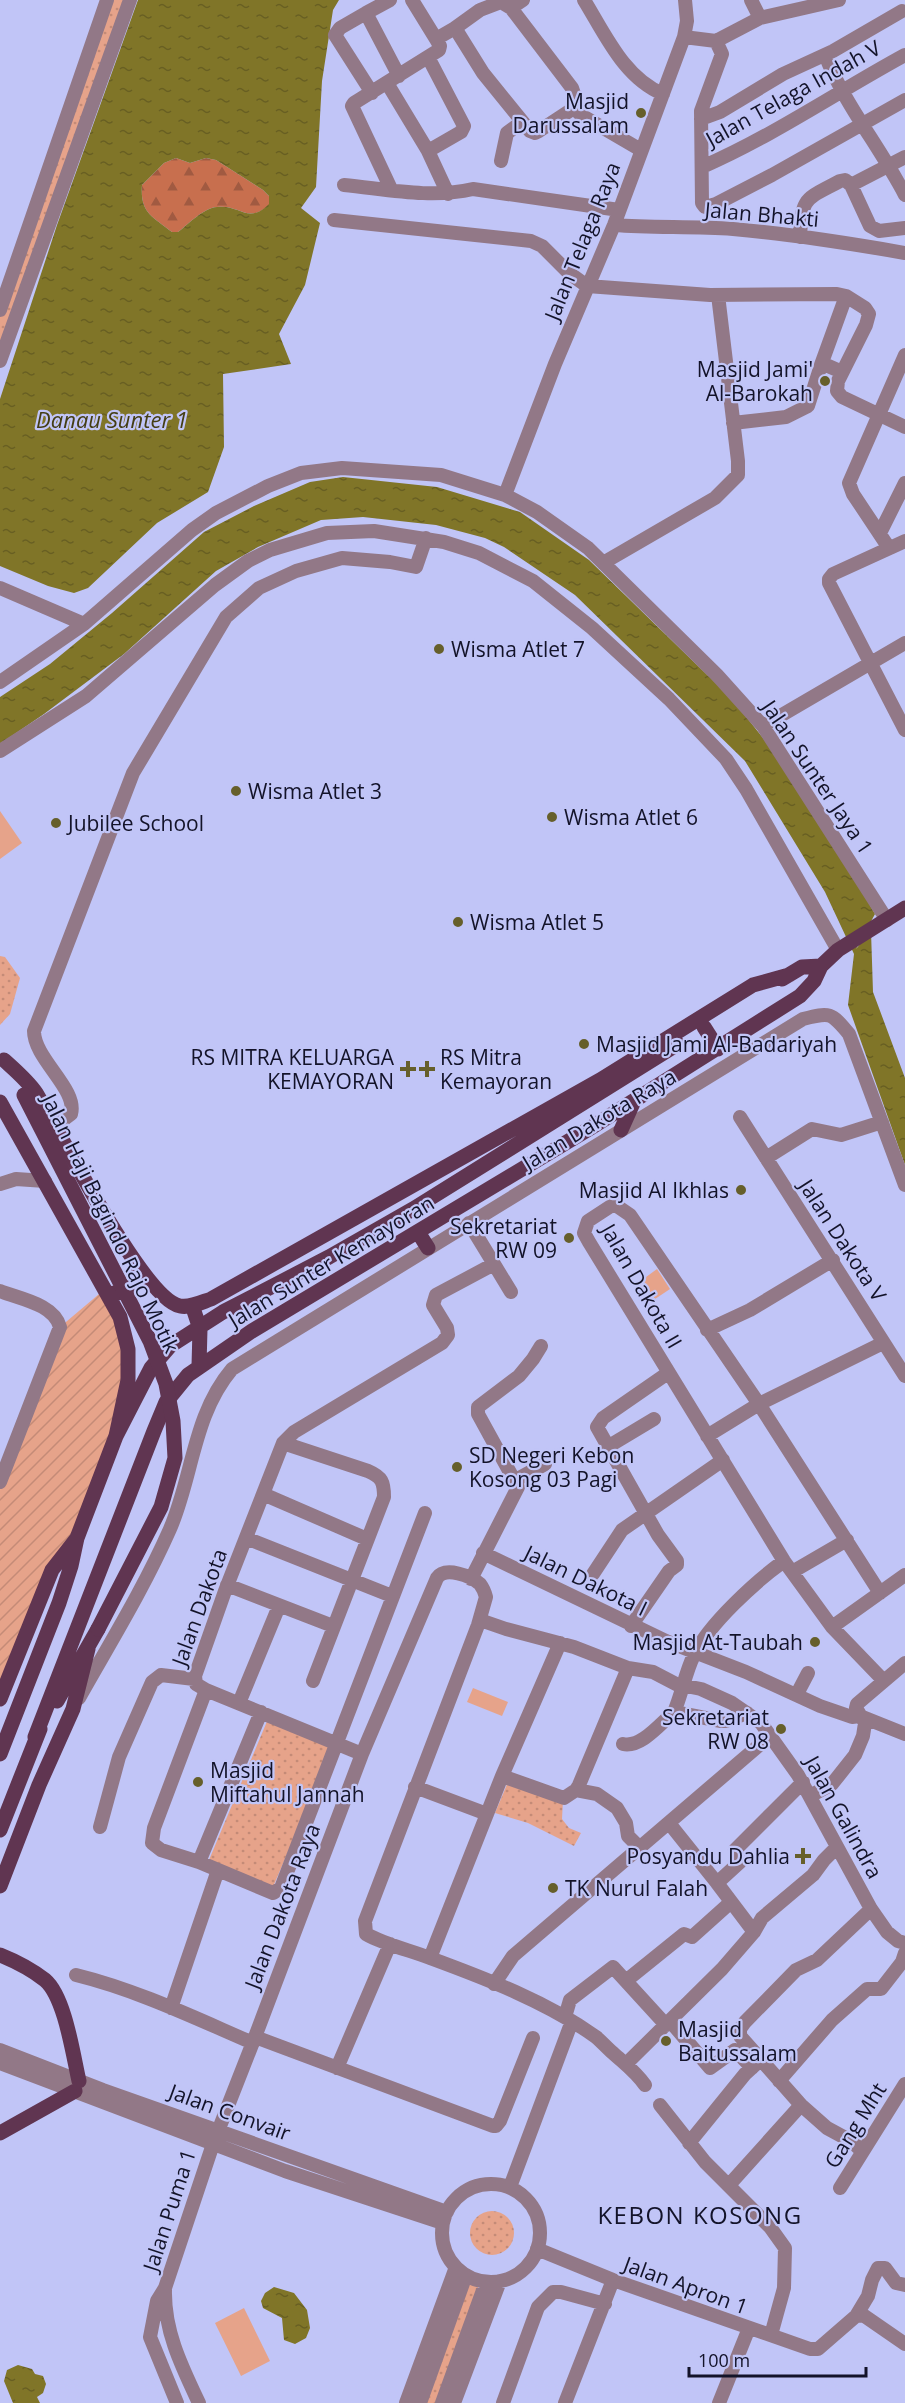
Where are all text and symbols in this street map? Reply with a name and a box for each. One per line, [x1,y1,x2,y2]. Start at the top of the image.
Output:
street label: Jalan Telaga Indah V [699,33,886,154]
place label: Masjid Darussalam [513,87,629,139]
marker: Masjid Darussalam [634,106,648,120]
street label: Jalan Telaga Raya [537,158,627,326]
street label: Jalan Bhakti [702,195,820,233]
place label: Masjid Jami' Al-Barokah [697,355,813,407]
marker: Masjid Jami' Al-Barokah [818,374,832,388]
water label: Danau Sunter 1 [36,404,188,434]
place label: Wisma Atlet 7 [451,635,585,663]
marker: Wisma Atlet 7 [432,642,446,656]
street label: Jalan Sunter Jaya 1 [755,693,880,860]
place label: Wisma Atlet 3 [248,777,382,805]
marker: Wisma Atlet 3 [229,784,243,798]
place label: Wisma Atlet 6 [564,803,698,831]
place label: Jubilee School [66,809,204,837]
marker: Wisma Atlet 6 [545,810,559,824]
marker: Jubilee School [49,816,63,830]
place label: Wisma Atlet 5 [470,908,604,936]
marker: Wisma Atlet 5 [451,915,465,929]
place label: Masjid Jami Al-Badariyah [596,1030,837,1058]
marker: Masjid Jami Al-Badariyah [577,1037,591,1051]
place label: RS MITRA KELUARGA KEMAYORAN [190,1043,395,1095]
place label: RS Mitra Kemayoran [440,1043,552,1095]
marker: RS MITRA KELUARGA KEMAYORAN [399,1060,417,1078]
marker: RS Mitra Kemayoran [418,1060,436,1078]
street label: Jalan Dakota Raya [515,1062,681,1177]
street label: Jalan Haji Bagindo Rajo Motik [35,1087,186,1357]
street label: Jalan Dakota V [792,1172,893,1307]
place label: Masjid Al Ikhlas [579,1176,729,1204]
marker: Masjid Al Ikhlas [734,1183,748,1197]
street label: Jalan Sunter Kemayoran [221,1188,439,1335]
place label: Sekretariat RW 09 [450,1212,557,1264]
street label: Jalan Dakota II [594,1217,689,1353]
marker: Sekretariat RW 09 [562,1231,576,1245]
place label: SD Negeri Kebon Kosong 03 Pagi [469,1441,634,1493]
marker: SD Negeri Kebon Kosong 03 Pagi [450,1460,464,1474]
street label: Jalan Dakota I [518,1537,652,1622]
street label: Jalan Dakota [164,1545,233,1671]
place label: Masjid At-Taubah [632,1628,803,1656]
marker: Masjid At-Taubah [808,1635,822,1649]
place label: Sekretariat RW 08 [662,1703,769,1755]
marker: Sekretariat RW 08 [774,1722,788,1736]
street label: Jalan Galindra [798,1749,889,1883]
place label: Masjid Miftahul Jannah [210,1756,365,1808]
marker: Masjid Miftahul Jannah [191,1775,205,1789]
street label: Jalan Dakota Raya [237,1819,326,1994]
place label: Posyandu Dahlia [626,1842,790,1870]
marker: Posyandu Dahlia [794,1847,812,1865]
place label: TK Nurul Falah [565,1874,708,1902]
marker: TK Nurul Falah [546,1881,560,1895]
place label: Masjid Baitussalam [678,2015,797,2067]
marker: Masjid Baitussalam [659,2034,673,2048]
street label: Jalan Convair [163,2076,295,2147]
street label: Gang Mht [818,2077,892,2173]
street label: Jalan Puma 1 [135,2145,202,2276]
district label: KEBON KOSONG [597,2198,803,2231]
street label: Jalan Apron 1 [618,2249,752,2320]
scale bar [689,2340,866,2378]
text: 100 m [698,2348,750,2372]

